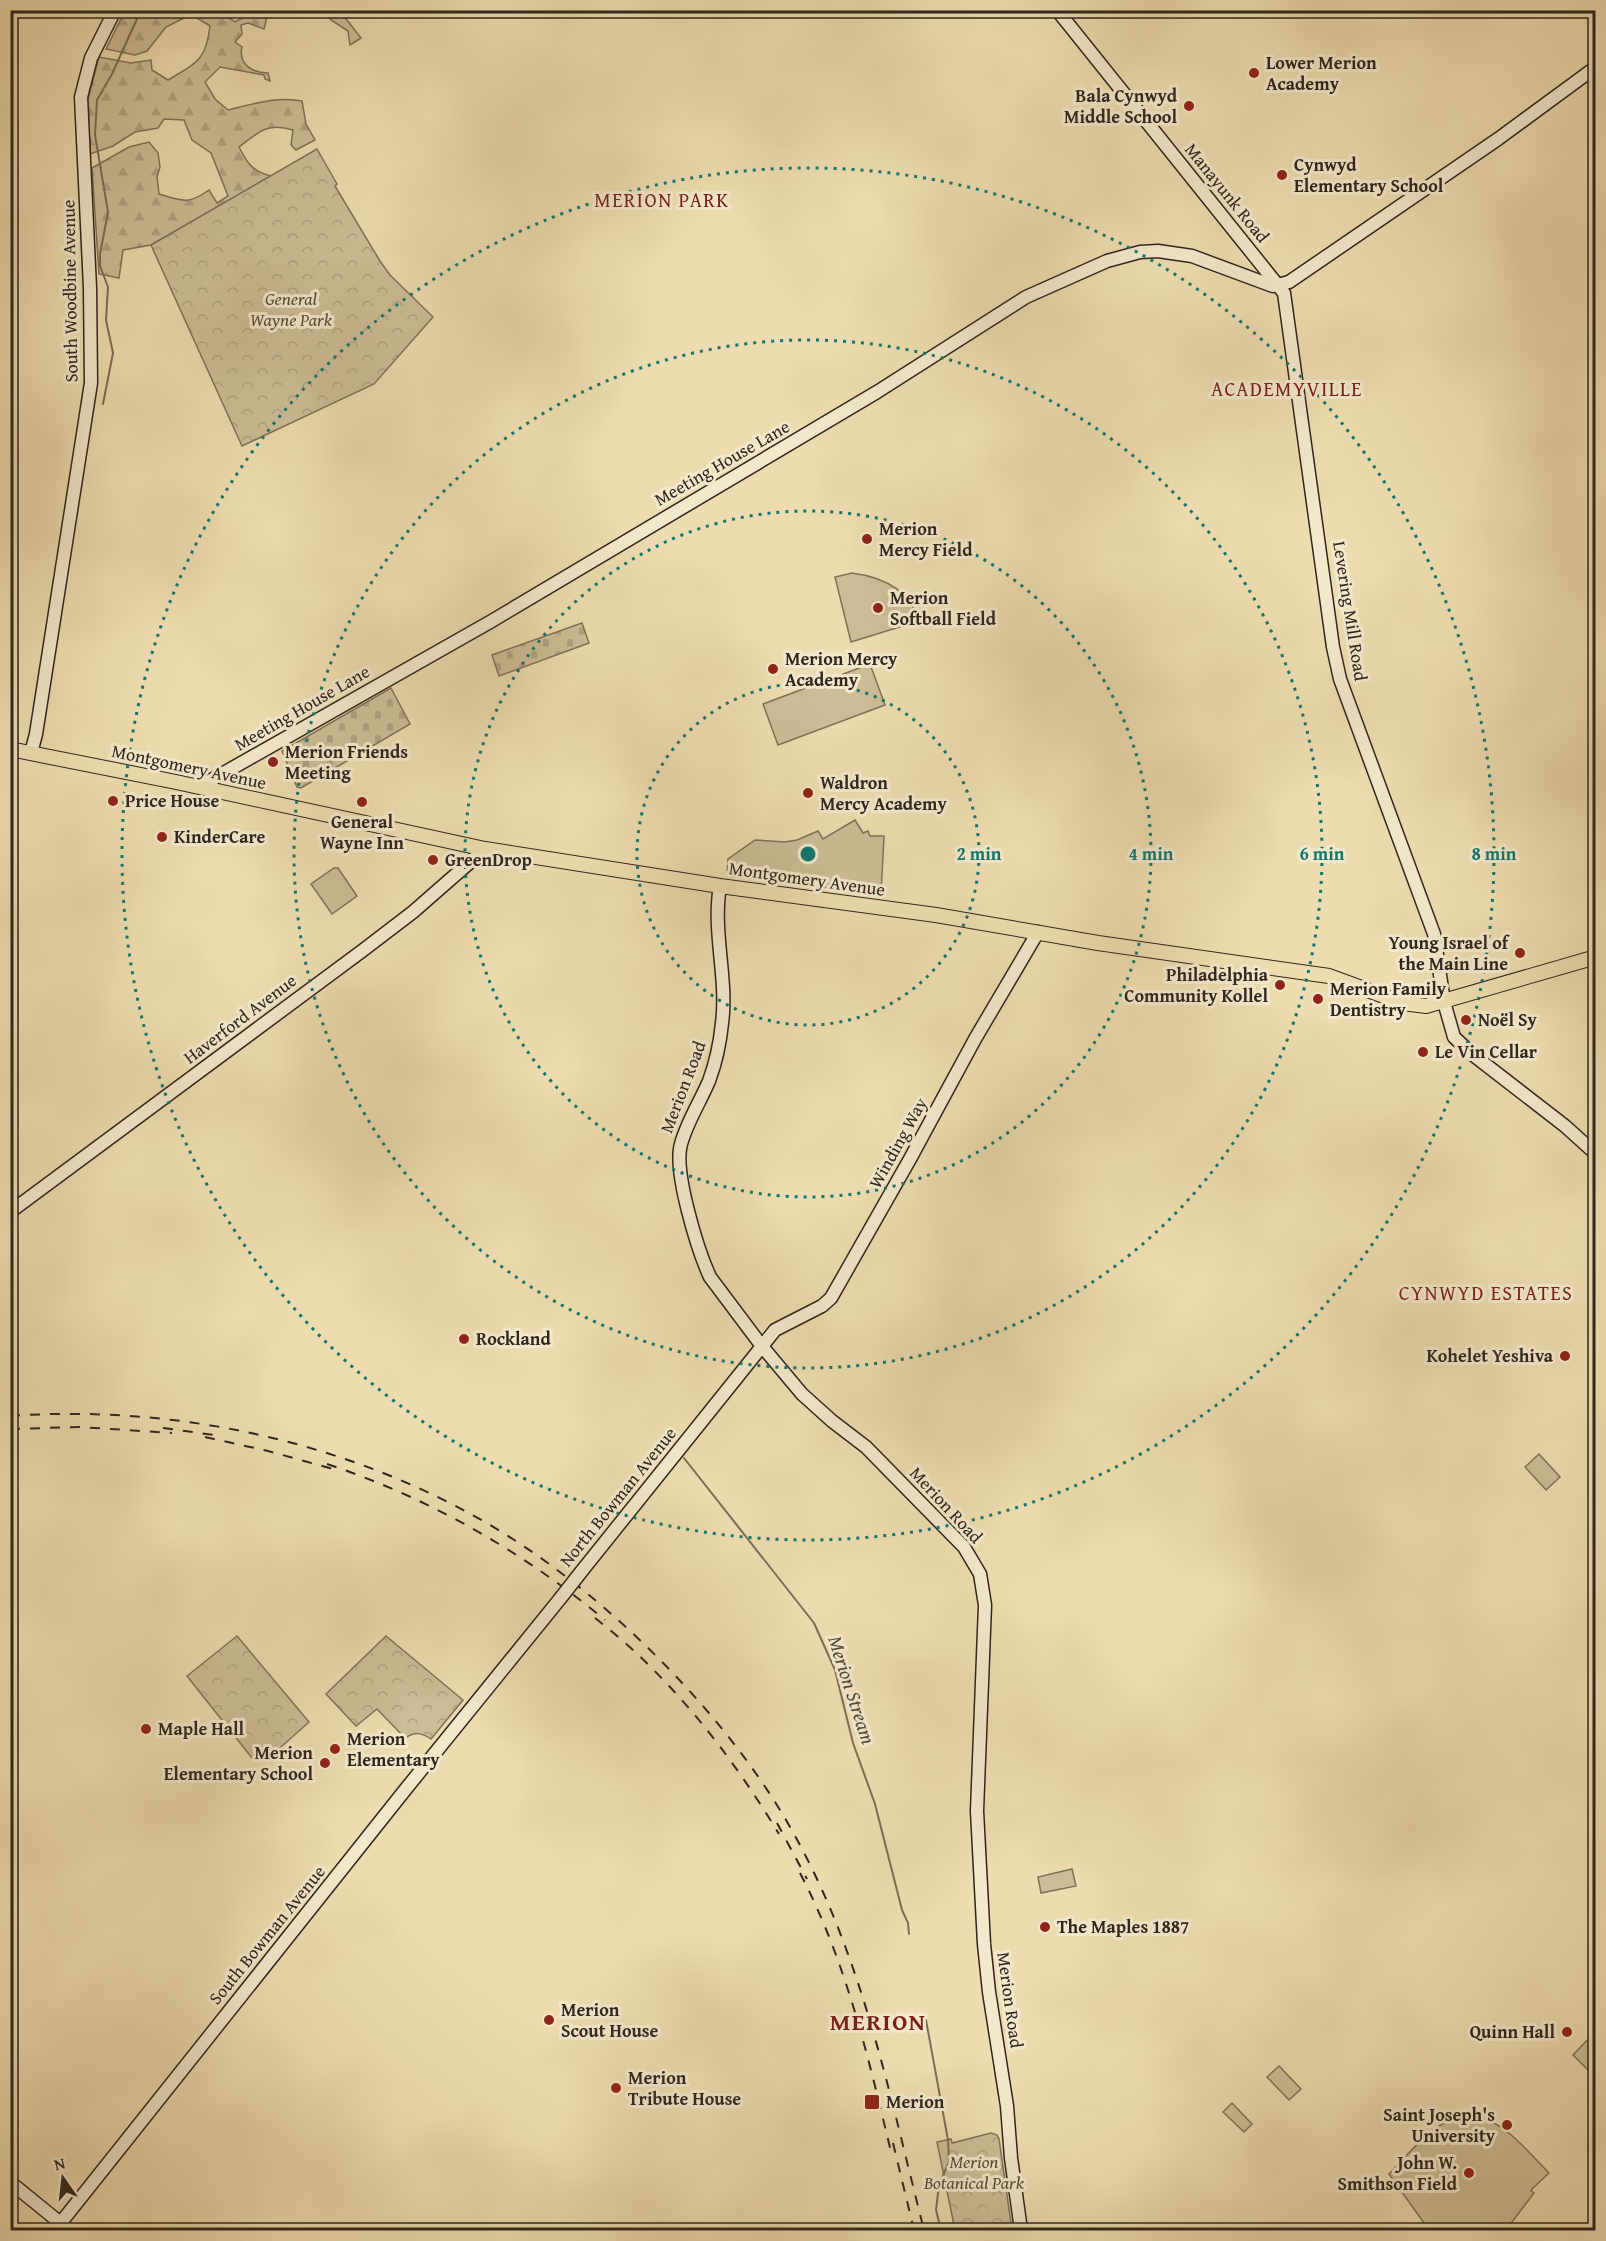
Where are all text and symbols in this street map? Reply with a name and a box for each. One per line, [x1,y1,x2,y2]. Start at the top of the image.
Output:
place label: Lower Merion Academy [1266,49,1377,97]
marker: Lower Merion Academy [1247,66,1261,80]
place label: Bala Cynwyd Middle School [1064,82,1178,130]
marker: Bala Cynwyd Middle School [1182,99,1196,113]
street label: Manayunk Road [1179,137,1276,249]
place label: Cynwyd Elementary School [1294,151,1444,199]
marker: Cynwyd Elementary School [1275,168,1289,182]
district label: MERION PARK [594,185,730,214]
street label: South Woodbine Avenue [54,199,85,383]
park label: General Wayne Park [250,285,333,333]
district label: ACADEMYVILLE [1211,374,1363,403]
street label: Meeting House Lane [649,413,794,512]
place label: Merion Mercy Field [879,515,973,563]
marker: Merion Mercy Field [860,532,874,546]
street label: Levering Mill Road [1326,539,1375,683]
place label: Merion Softball Field [890,584,997,632]
marker: Merion Softball Field [871,601,885,615]
place label: Merion Mercy Academy [785,645,898,693]
street label: Meeting House Lane [229,658,374,757]
marker: Merion Mercy Academy [766,662,780,676]
street label: Montgomery Avenue [109,737,269,796]
place label: Merion Friends Meeting [285,738,408,786]
marker: Merion Friends Meeting [266,755,280,769]
place label: Waldron Mercy Academy [820,769,947,817]
marker: Waldron Mercy Academy [801,786,815,800]
place label: Price House [125,787,220,814]
marker: Price House [106,794,120,808]
marker: General Wayne Inn [355,795,369,809]
place label: General Wayne Inn [320,808,404,856]
place label: KinderCare [174,823,265,850]
marker: KinderCare [155,830,169,844]
text: 2 min [957,840,1002,867]
text: 4 min [1129,840,1174,867]
text: 6 min [1300,840,1345,867]
text: 8 min [1472,840,1517,867]
centre of rings [798,844,818,864]
place label: GreenDrop [445,846,532,873]
marker: GreenDrop [426,853,440,867]
street label: Montgomery Avenue [727,854,887,903]
place label: Young Israel of the Main Line [1389,929,1511,977]
marker: Young Israel of the Main Line [1513,946,1527,960]
place label: Philadelphia Community Kollel [1124,961,1269,1009]
street label: Haverford Avenue [177,967,302,1070]
place label: Merion Family Dentistry [1330,975,1447,1023]
marker: Philadelphia Community Kollel [1273,978,1287,992]
marker: Merion Family Dentistry [1311,992,1325,1006]
place label: Noël Sy [1478,1006,1537,1033]
marker: Noël Sy [1459,1013,1473,1027]
street label: Merion Road [653,1037,713,1137]
place label: Le Vin Cellar [1435,1038,1538,1065]
marker: Le Vin Cellar [1416,1045,1430,1059]
street label: Winding Way [861,1092,934,1193]
district label: CYNWYD ESTATES [1399,1278,1573,1307]
place label: Rockland [476,1325,551,1352]
marker: Rockland [457,1332,471,1346]
place label: Kohelet Yeshiva [1426,1342,1554,1369]
marker: Kohelet Yeshiva [1558,1349,1572,1363]
street label: North Bowman Avenue [553,1421,683,1573]
street label: Merion Road [904,1460,989,1549]
water label: Merion Stream [821,1632,884,1748]
place label: Maple Hall [158,1715,245,1742]
marker: Maple Hall [139,1722,153,1736]
place label: Merion Elementary [347,1725,440,1773]
place label: Merion Elementary School [164,1739,313,1787]
marker: Merion Elementary [328,1742,342,1756]
marker: Merion Elementary School [318,1756,332,1770]
street label: South Bowman Avenue [202,1859,331,2010]
place label: The Maples 1887 [1057,1913,1189,1940]
marker: The Maples 1887 [1038,1920,1052,1934]
street label: Merion Road [990,1950,1031,2050]
place label: Merion Scout House [561,1996,659,2044]
district label: MERION [830,2004,926,2039]
marker: Merion Scout House [542,2013,556,2027]
place label: Quinn Hall [1470,2018,1555,2045]
marker: Quinn Hall [1560,2025,1574,2039]
place label: Merion Tribute House [628,2064,741,2112]
marker: Merion Tribute House [609,2081,623,2095]
place label: Merion [886,2088,945,2115]
marker: Merion [863,2093,881,2111]
place label: Saint Joseph's University [1383,2101,1496,2149]
marker: Saint Joseph's University [1500,2118,1514,2132]
north arrow [33,2148,93,2208]
park label: Merion Botanical Park [923,2148,1025,2196]
place label: John W. Smithson Field [1338,2149,1458,2197]
text: N [51,2150,68,2176]
marker: John W. Smithson Field [1462,2166,1476,2180]

